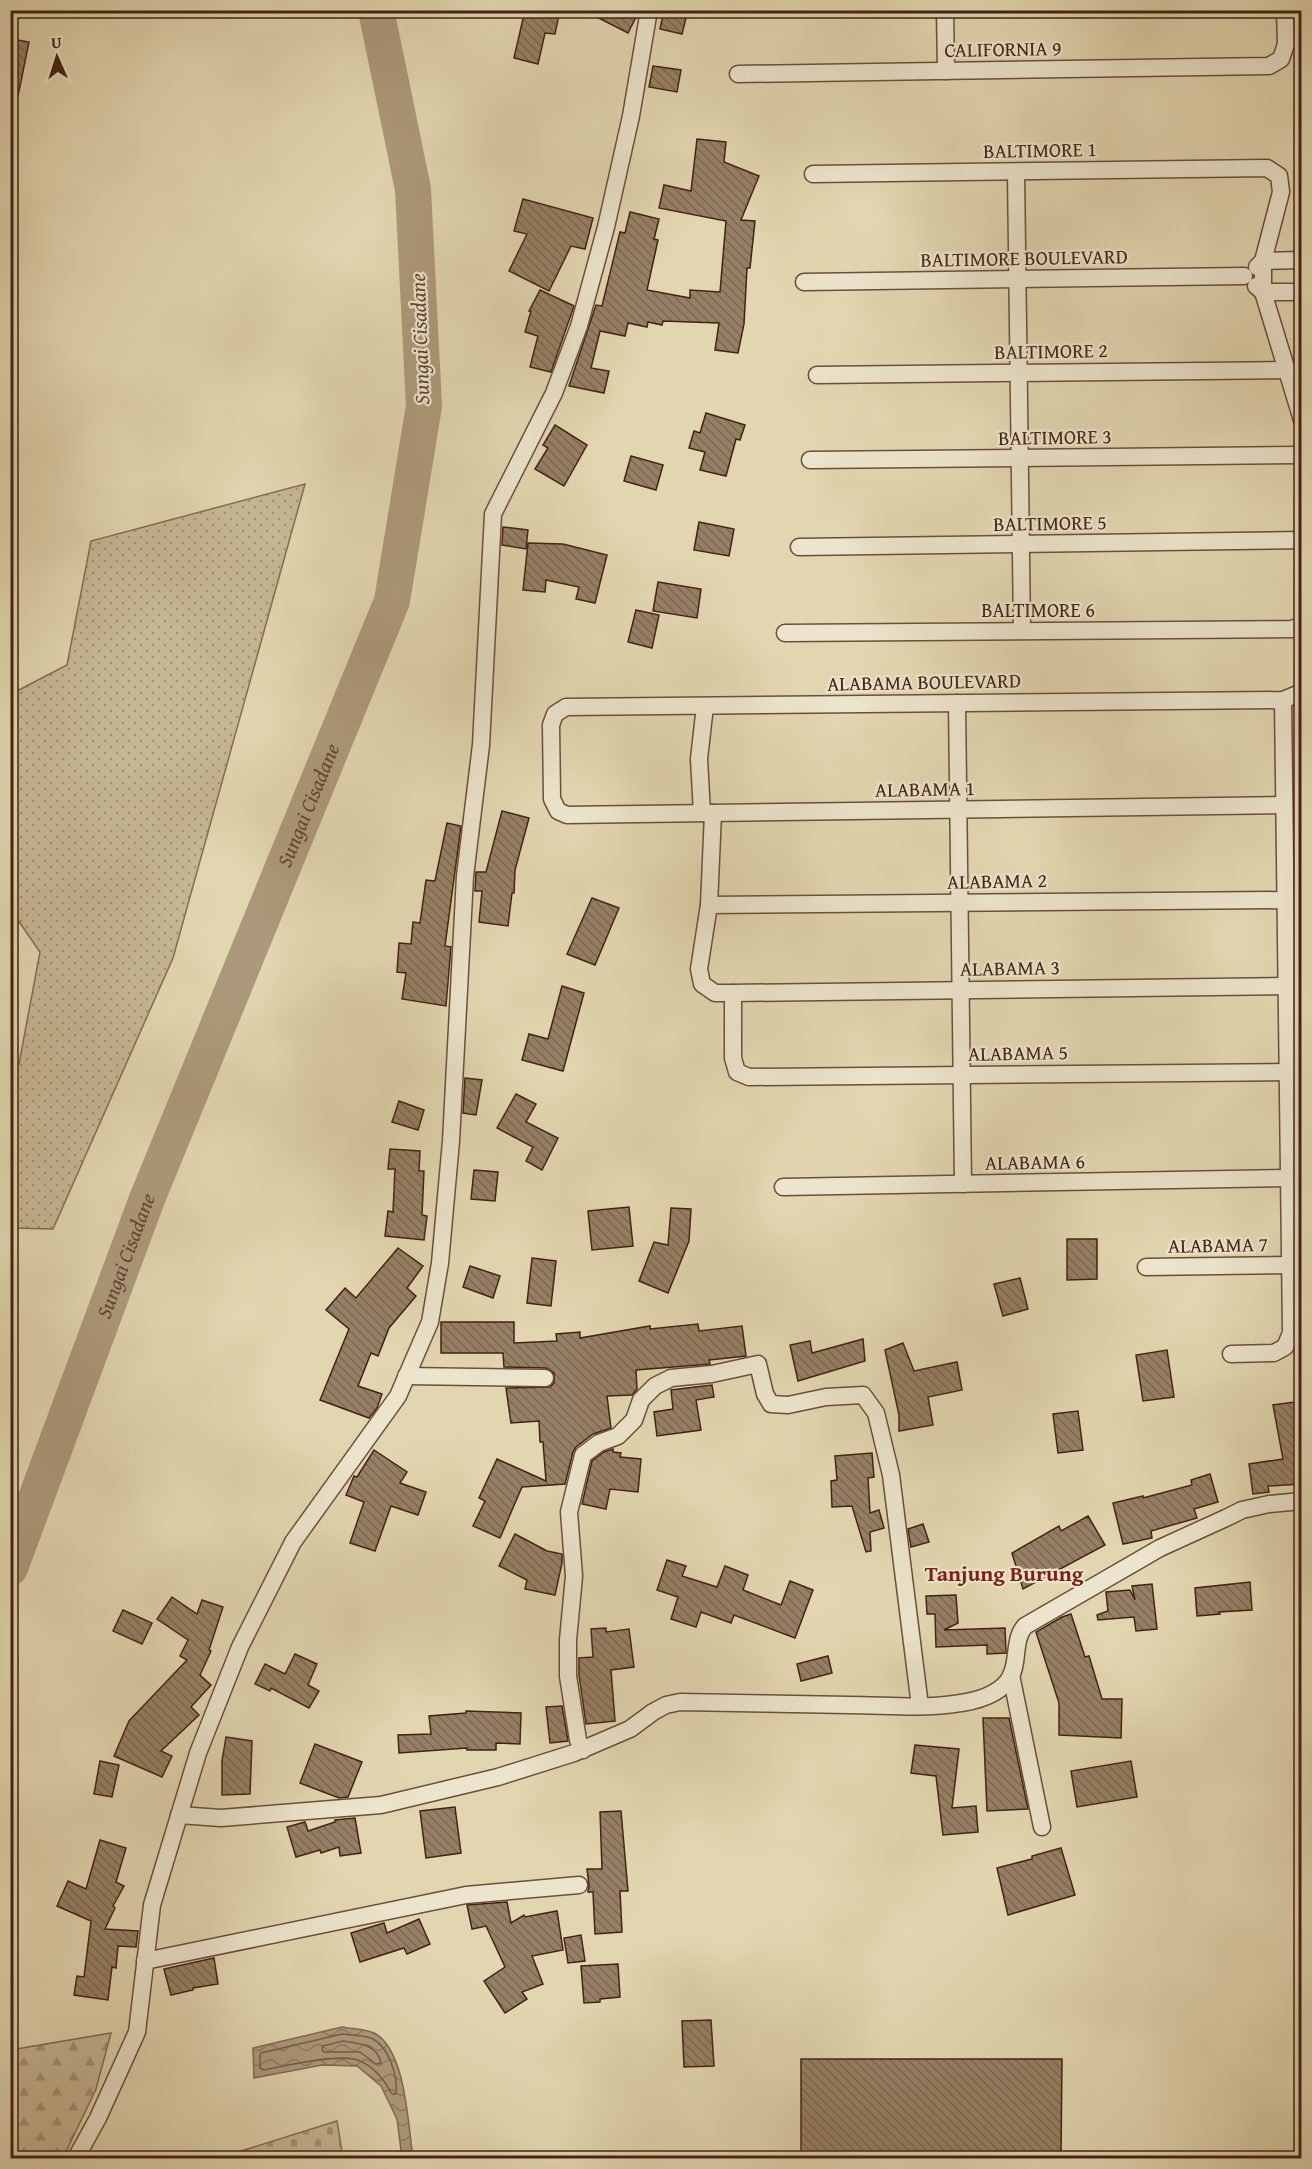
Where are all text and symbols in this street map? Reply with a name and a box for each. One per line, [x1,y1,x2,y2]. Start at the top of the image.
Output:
north arrow [27,27,87,87]
text: U [50,30,62,54]
street label: CALIFORNIA 9 [944,33,1062,64]
street label: BALTIMORE 1 [983,134,1097,165]
street label: BALTIMORE BOULEVARD [920,241,1128,274]
water label: Sungai Cisadane [402,273,437,405]
street label: BALTIMORE 2 [994,335,1108,366]
street label: BALTIMORE 3 [998,421,1112,452]
street label: BALTIMORE 5 [993,507,1107,538]
street label: BALTIMORE 6 [981,595,1095,624]
street label: ALABAMA BOULEVARD [827,665,1021,698]
water label: Sungai Cisadane [269,738,347,872]
street label: ALABAMA 1 [875,773,975,804]
street label: ALABAMA 2 [947,865,1047,896]
street label: ALABAMA 3 [960,952,1060,983]
street label: ALABAMA 5 [968,1037,1068,1068]
street label: ALABAMA 6 [985,1146,1085,1177]
water label: Sungai Cisadane [88,1188,163,1323]
street label: ALABAMA 7 [1168,1229,1268,1260]
district label: Tanjung Burung [925,1557,1084,1589]

